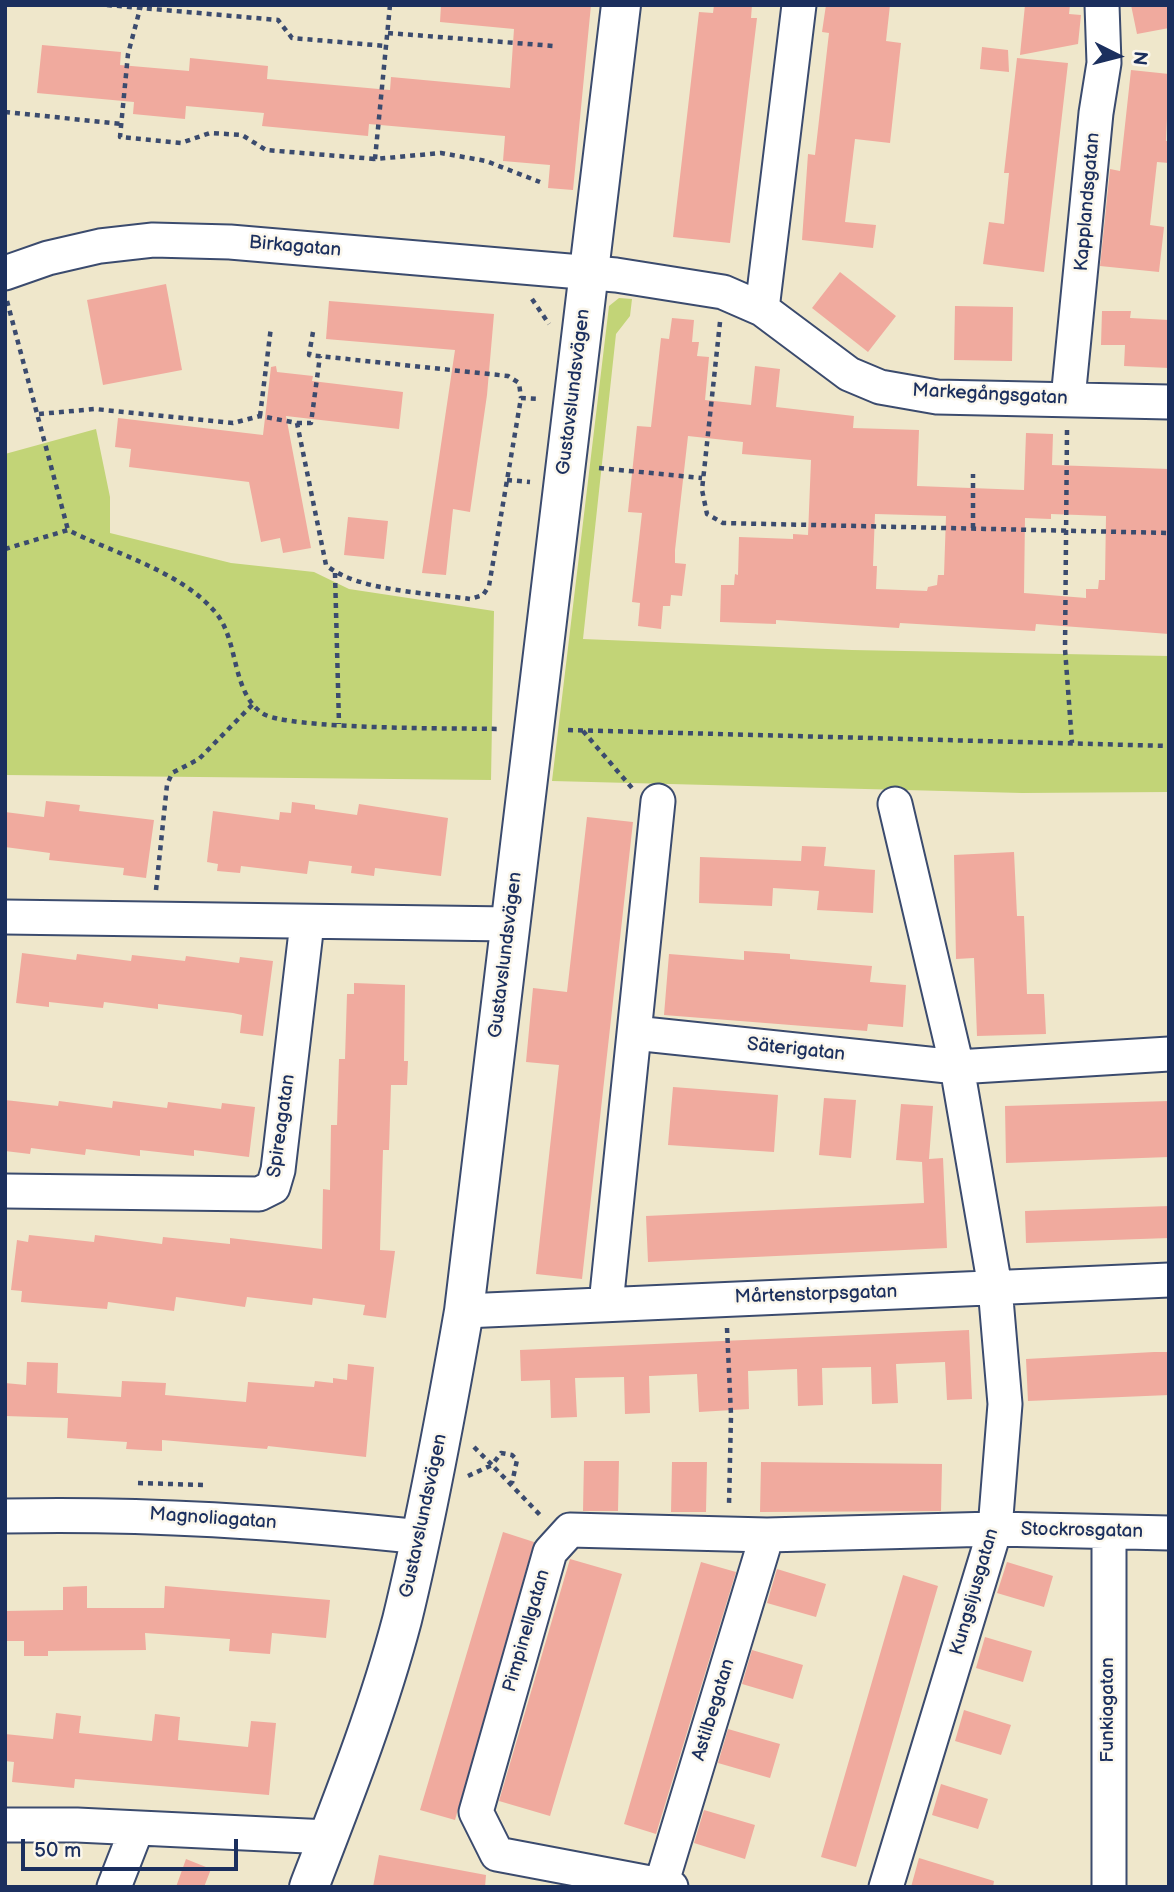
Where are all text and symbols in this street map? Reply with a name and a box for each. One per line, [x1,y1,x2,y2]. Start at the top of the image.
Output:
north arrow [1083,21,1153,91]
text: N [1127,50,1152,67]
street label: Kapplandsgatan [1071,132,1105,272]
street label: Birkagatan [248,232,342,262]
street label: Gustavslundsvägen [552,308,596,476]
street label: Markegångsgatan [912,380,1068,410]
street label: Gustavslundsvägen [484,871,528,1039]
street label: Säterigatan [746,1034,846,1066]
street label: Spireagatan [263,1073,301,1179]
street label: Mårtenstorpsgatan [734,1281,898,1309]
street label: Gustavslundsvägen [395,1432,453,1600]
street label: Magnoliagatan [149,1503,277,1535]
street label: Stockrosgatan [1021,1519,1143,1543]
street label: Kungsljusgatan [946,1526,1004,1658]
street label: Pimpinellgatan [499,1567,555,1695]
street label: Astilbegatan [688,1656,740,1764]
street label: Funkiagatan [1097,1657,1119,1763]
scale bar [24,1826,242,1870]
text: 50 m [34,1838,81,1863]

